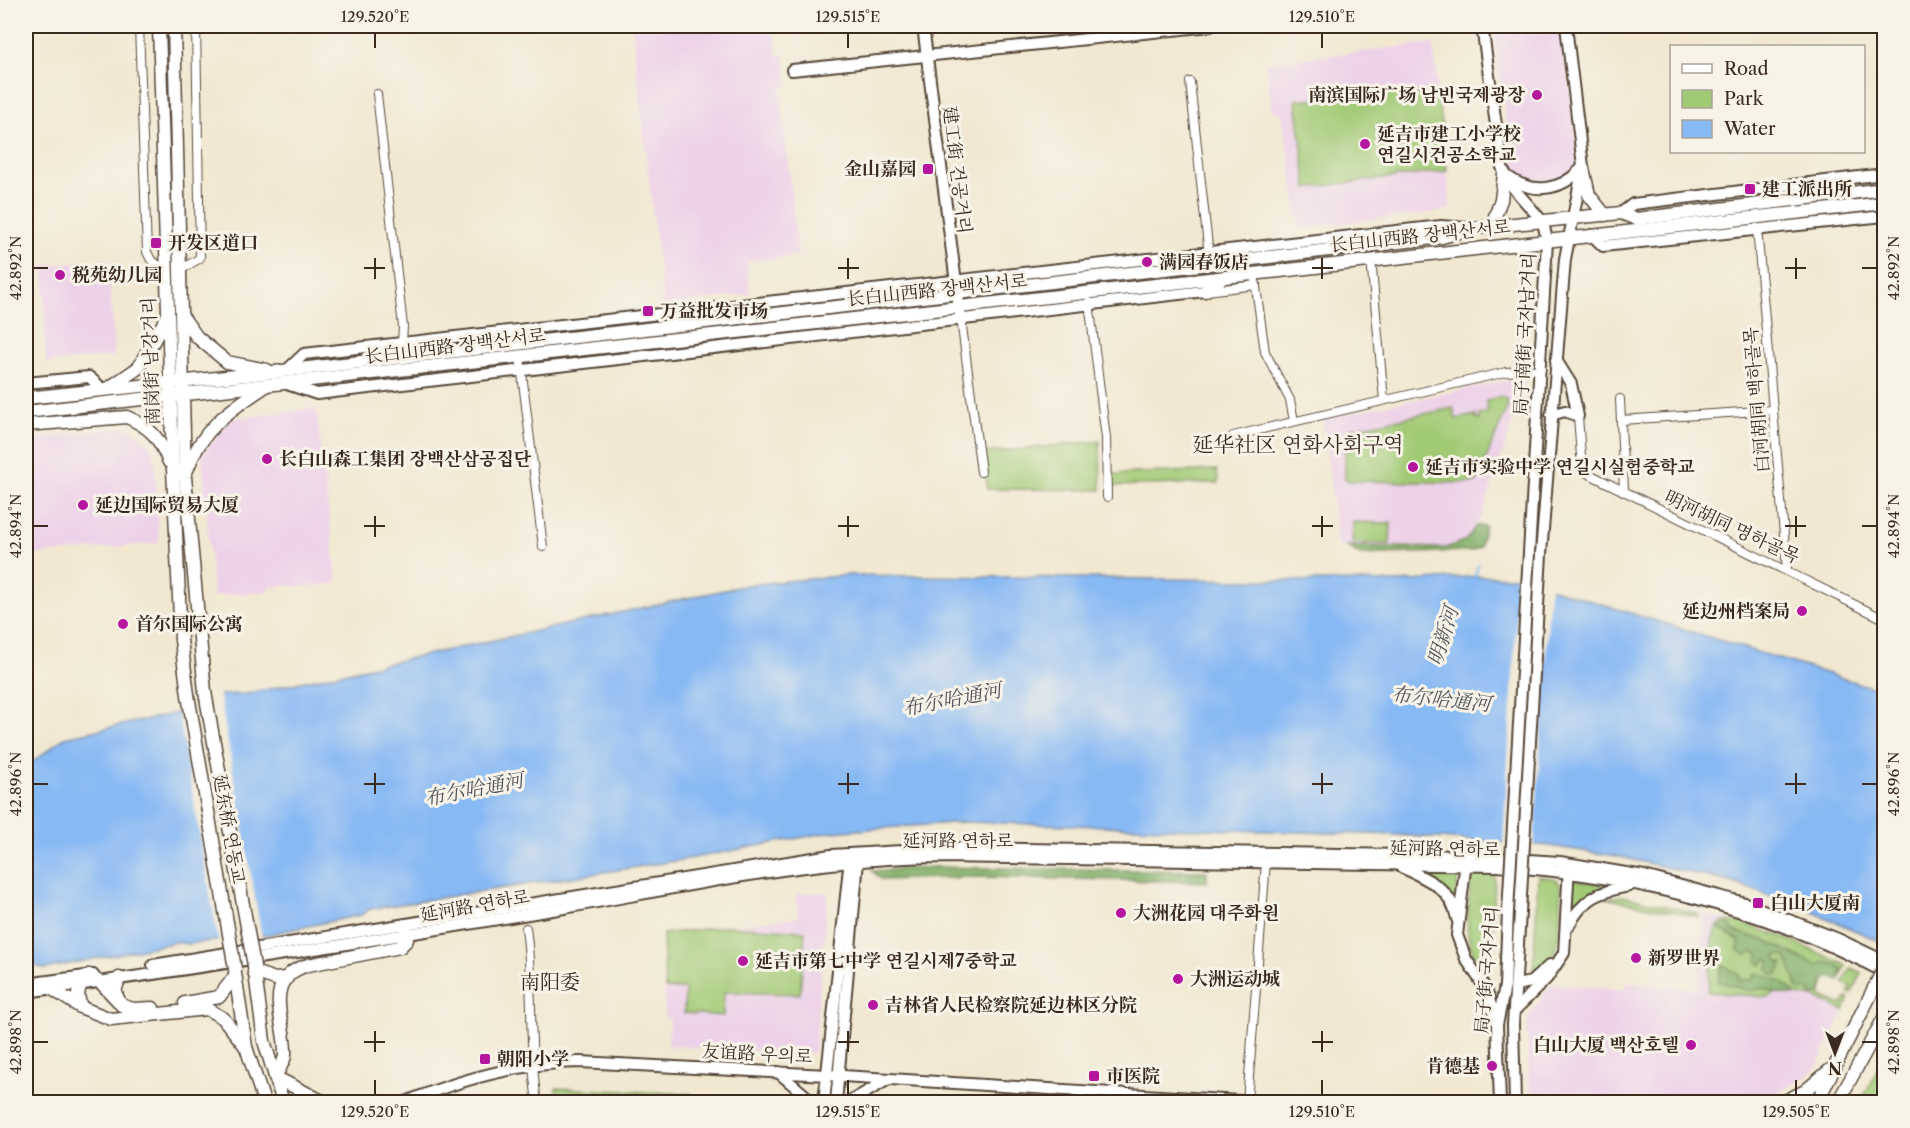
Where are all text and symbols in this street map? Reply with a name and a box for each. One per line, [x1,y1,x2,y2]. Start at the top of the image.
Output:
text: 129.520°E [341,7,409,26]
text: 129.515°E [816,7,880,26]
text: 129.510°E [1289,7,1355,26]
legend [1670,45,1865,153]
text: Road [1724,58,1769,80]
place label: 南滨国际广场 남빈국제광장 [1308,84,1526,106]
marker: 南滨国际广场 남빈국제광장 [1530,88,1544,102]
text: Park [1724,88,1765,110]
street label: 建工街 건공거리 [938,105,976,235]
text: Water [1723,118,1776,140]
place label: 延吉市建工小学校 연길시건공소학교 [1377,123,1521,166]
marker: 延吉市建工小学校 연길시건공소학교 [1358,137,1372,151]
place label: 金山嘉园 [844,158,916,180]
marker: 金山嘉园 [921,162,935,176]
place label: 建工派出所 [1762,178,1853,200]
marker: 建工派出所 [1743,182,1757,196]
street label: 长白山西路 장백산서로 [1328,216,1512,256]
place label: 开发区道口 [168,232,258,254]
text: 42.892°N [6,236,25,300]
marker: 开发区道口 [149,236,163,250]
text: 42.892°N [1884,236,1903,300]
place label: 满园春饭店 [1159,251,1249,273]
street label: 局子南街 국자남거리 [1510,252,1540,416]
marker: 满园春饭店 [1140,255,1154,269]
place label: 税苑幼儿园 [72,264,162,286]
marker: 税苑幼儿园 [53,268,67,282]
street label: 长白山西路 장백산서로 [845,270,1029,310]
street label: 南岗街 남강거리 [138,296,164,426]
place label: 万益批发市场 [660,300,768,322]
marker: 万益批发市场 [641,304,655,318]
street label: 长白山西路 장백산서로 [363,324,547,368]
street label: 白河胡同 백하골목 [1740,326,1774,474]
district label: 延华社区 연화사회구역 [1192,432,1404,457]
place label: 长白山森工集团 장백산삼공집단 [279,448,532,470]
marker: 长白山森工集团 장백산삼공집단 [260,452,274,466]
place label: 延吉市实验中学 연길시실험중학교 [1425,456,1695,478]
marker: 延吉市实验中学 연길시실험중학교 [1406,460,1420,474]
street label: 明河胡同 명하골목 [1661,486,1803,568]
text: 42.894°N [6,494,25,558]
place label: 延边国际贸易大厦 [95,494,239,516]
text: 42.894°N [1884,494,1903,558]
marker: 延边国际贸易大厦 [76,498,90,512]
place label: 延边州档案局 [1682,600,1790,622]
water label: 明新河 [1423,601,1464,668]
marker: 延边州档案局 [1795,604,1809,618]
place label: 首尔国际公寓 [135,613,243,635]
marker: 首尔国际公寓 [116,617,130,631]
water label: 布尔哈通河 [901,677,1006,720]
water label: 布尔哈通河 [1390,682,1495,716]
text: 42.896°N [6,752,25,816]
text: 42.896°N [1884,752,1903,816]
water label: 布尔哈通河 [423,767,528,810]
street label: 延东桥 연동교 [209,772,250,886]
street label: 延河路 연하로 [903,830,1013,852]
street label: 延河路 연하로 [1389,837,1501,861]
street label: 延河路 연하로 [418,886,532,926]
place label: 白山大厦南 [1770,892,1860,914]
marker: 白山大厦南 [1751,896,1765,910]
place label: 大洲花园 대주화원 [1133,902,1279,924]
street label: 局子街 국자거리 [1470,905,1504,1035]
marker: 大洲花园 대주화원 [1114,906,1128,920]
place label: 新罗世界 [1648,947,1720,969]
place label: 延吉市第七中学 연길시제7중학교 [755,950,1017,972]
marker: 新罗世界 [1629,951,1643,965]
marker: 延吉市第七中学 연길시제7중학교 [736,954,750,968]
place label: 大洲运动城 [1190,968,1280,990]
district label: 南阳委 [520,970,580,994]
marker: 大洲运动城 [1171,972,1185,986]
place label: 吉林省人民检察院延边林区分院 [885,994,1137,1016]
marker: 吉林省人民检察院延边林区分院 [866,998,880,1012]
text: 42.898°N [6,1009,25,1075]
text: 42.898°N [1884,1009,1903,1075]
north arrow [1805,1023,1865,1083]
place label: 白山大厦 백산호텔 [1533,1034,1679,1056]
marker: 白山大厦 백산호텔 [1684,1038,1698,1052]
street label: 友谊路 우의로 [701,1040,813,1068]
place label: 朝阳小学 [497,1048,569,1070]
marker: 朝阳小学 [478,1052,492,1066]
place label: 肯德基 [1426,1055,1480,1077]
text: N [1828,1058,1842,1078]
marker: 肯德基 [1485,1059,1499,1073]
place label: 市医院 [1106,1065,1160,1087]
marker: 市医院 [1087,1069,1101,1083]
text: 129.520°E [341,1102,409,1121]
text: 129.515°E [816,1102,880,1121]
text: 129.510°E [1289,1102,1355,1121]
text: 129.505°E [1762,1102,1830,1121]

